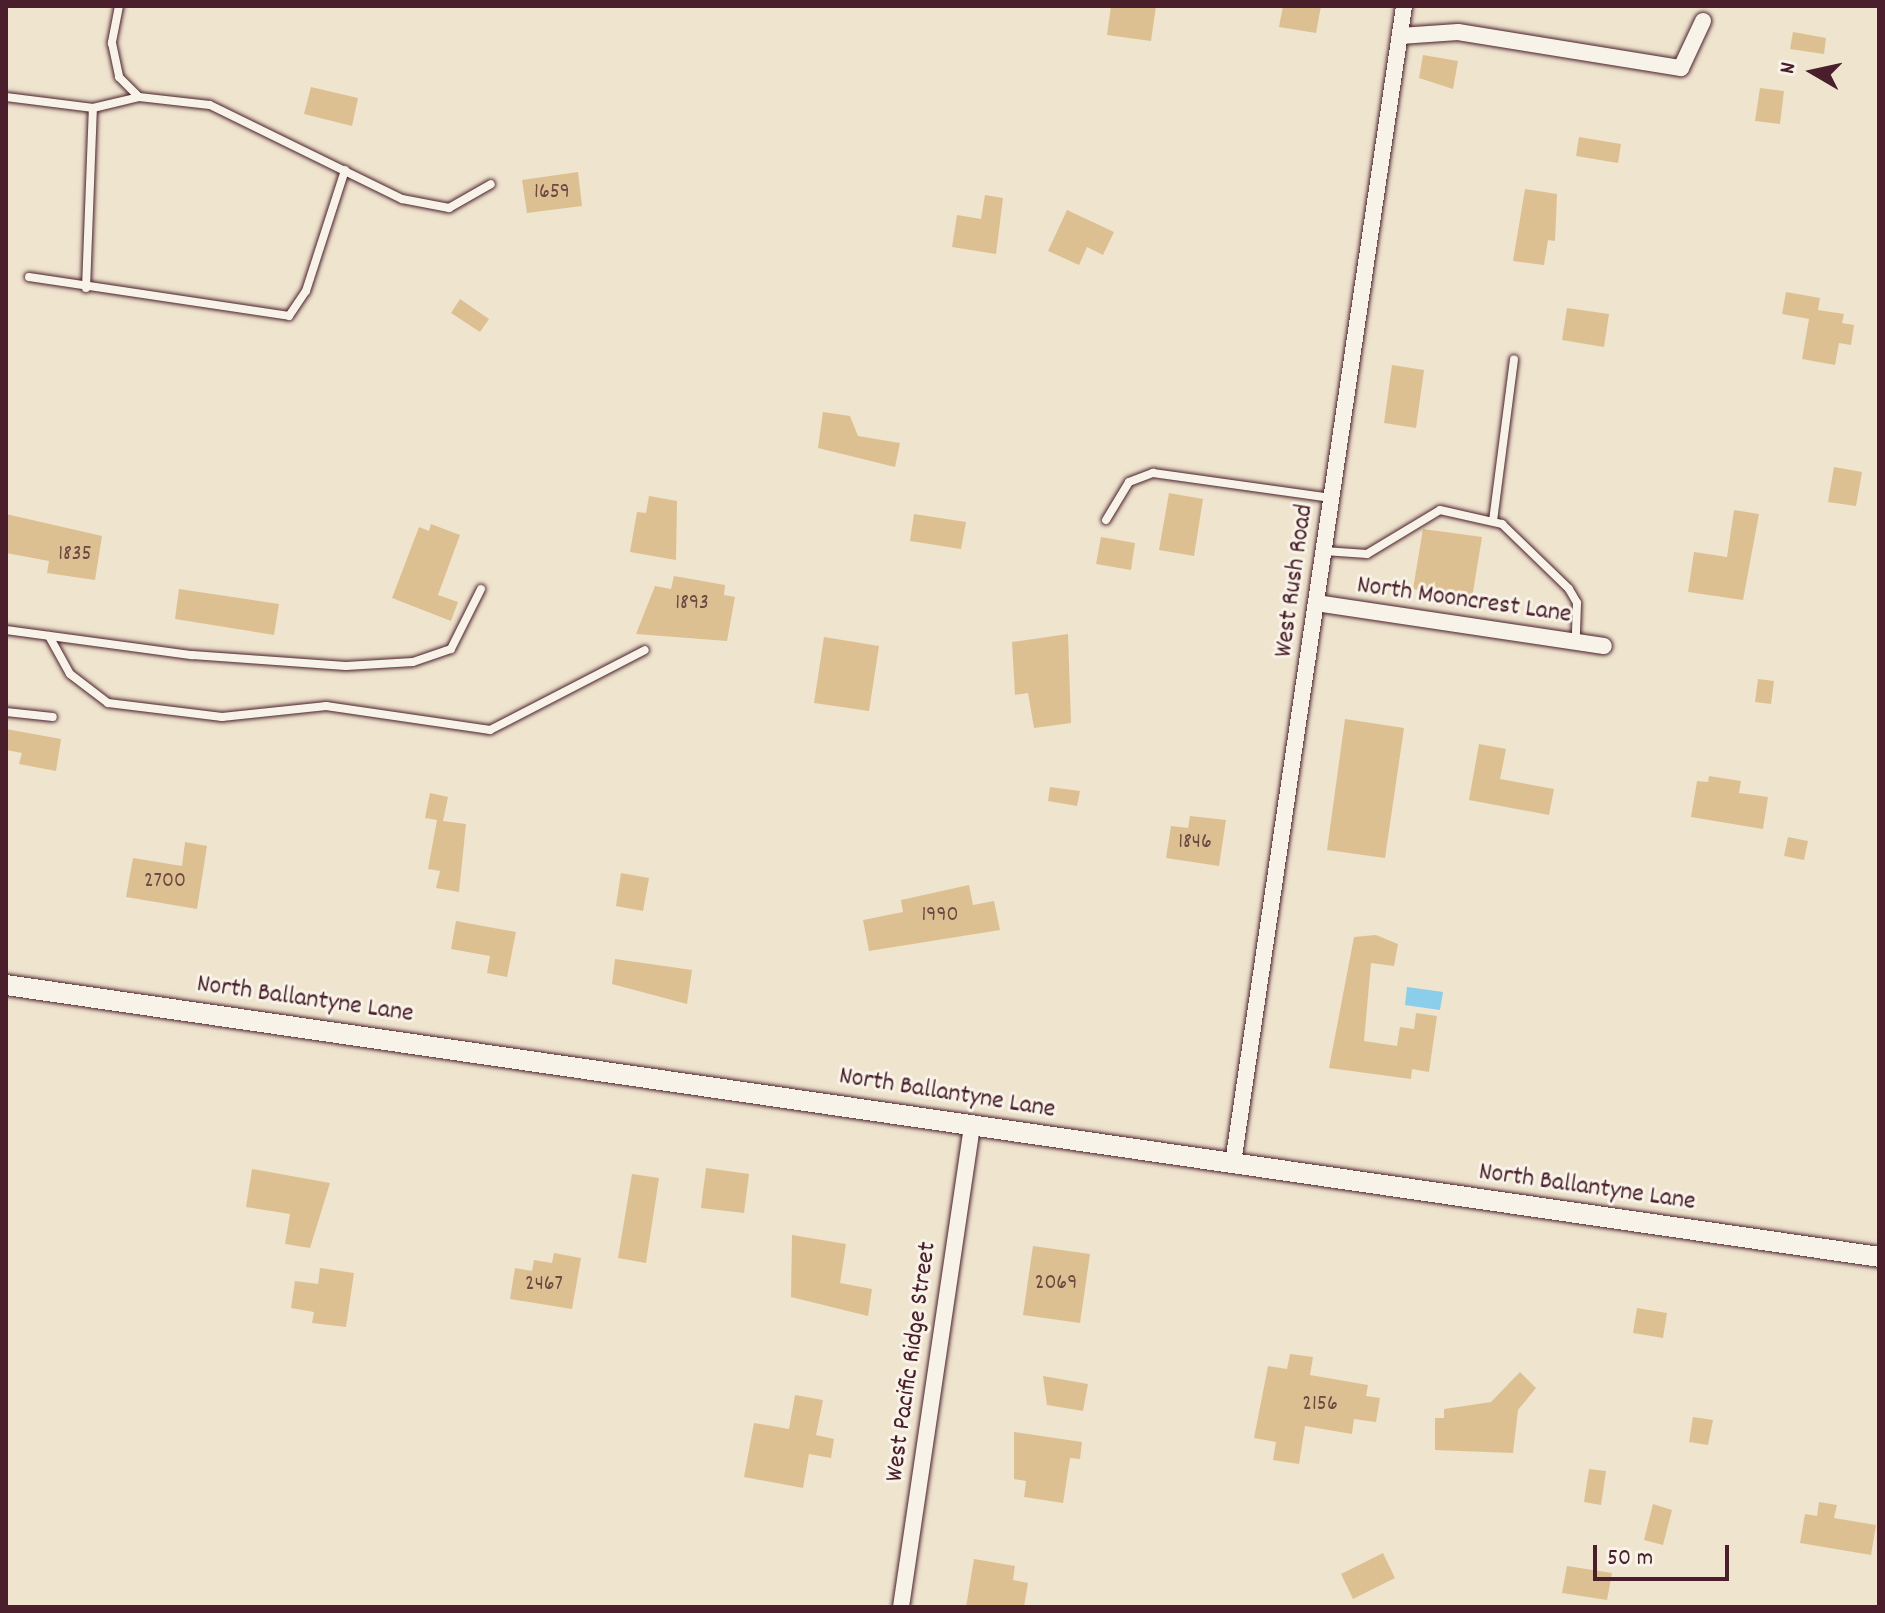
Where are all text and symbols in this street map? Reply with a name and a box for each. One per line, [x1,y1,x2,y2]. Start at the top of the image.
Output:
north arrow [1773,32,1853,112]
text: N [1773,60,1805,76]
house number: 1659 [534,180,570,206]
street label: West Rush Road [1269,503,1321,659]
house number: 1835 [58,542,92,568]
street label: North Mooncrest Lane [1355,571,1573,631]
house number: 1893 [675,591,709,617]
house number: 1846 [1178,830,1212,856]
house number: 2700 [144,869,186,895]
house number: 1990 [922,903,958,929]
street label: North Ballantyne Lane [195,969,415,1031]
street label: North Ballantyne Lane [837,1062,1057,1126]
street label: North Ballantyne Lane [1477,1157,1697,1219]
street label: West Pacific Ridge Street [880,1240,944,1484]
house number: 2069 [1035,1271,1077,1297]
house number: 2467 [525,1272,563,1298]
house number: 2156 [1302,1392,1338,1418]
scale bar [1597,1529,1733,1579]
text: 50 m [1607,1542,1653,1576]

